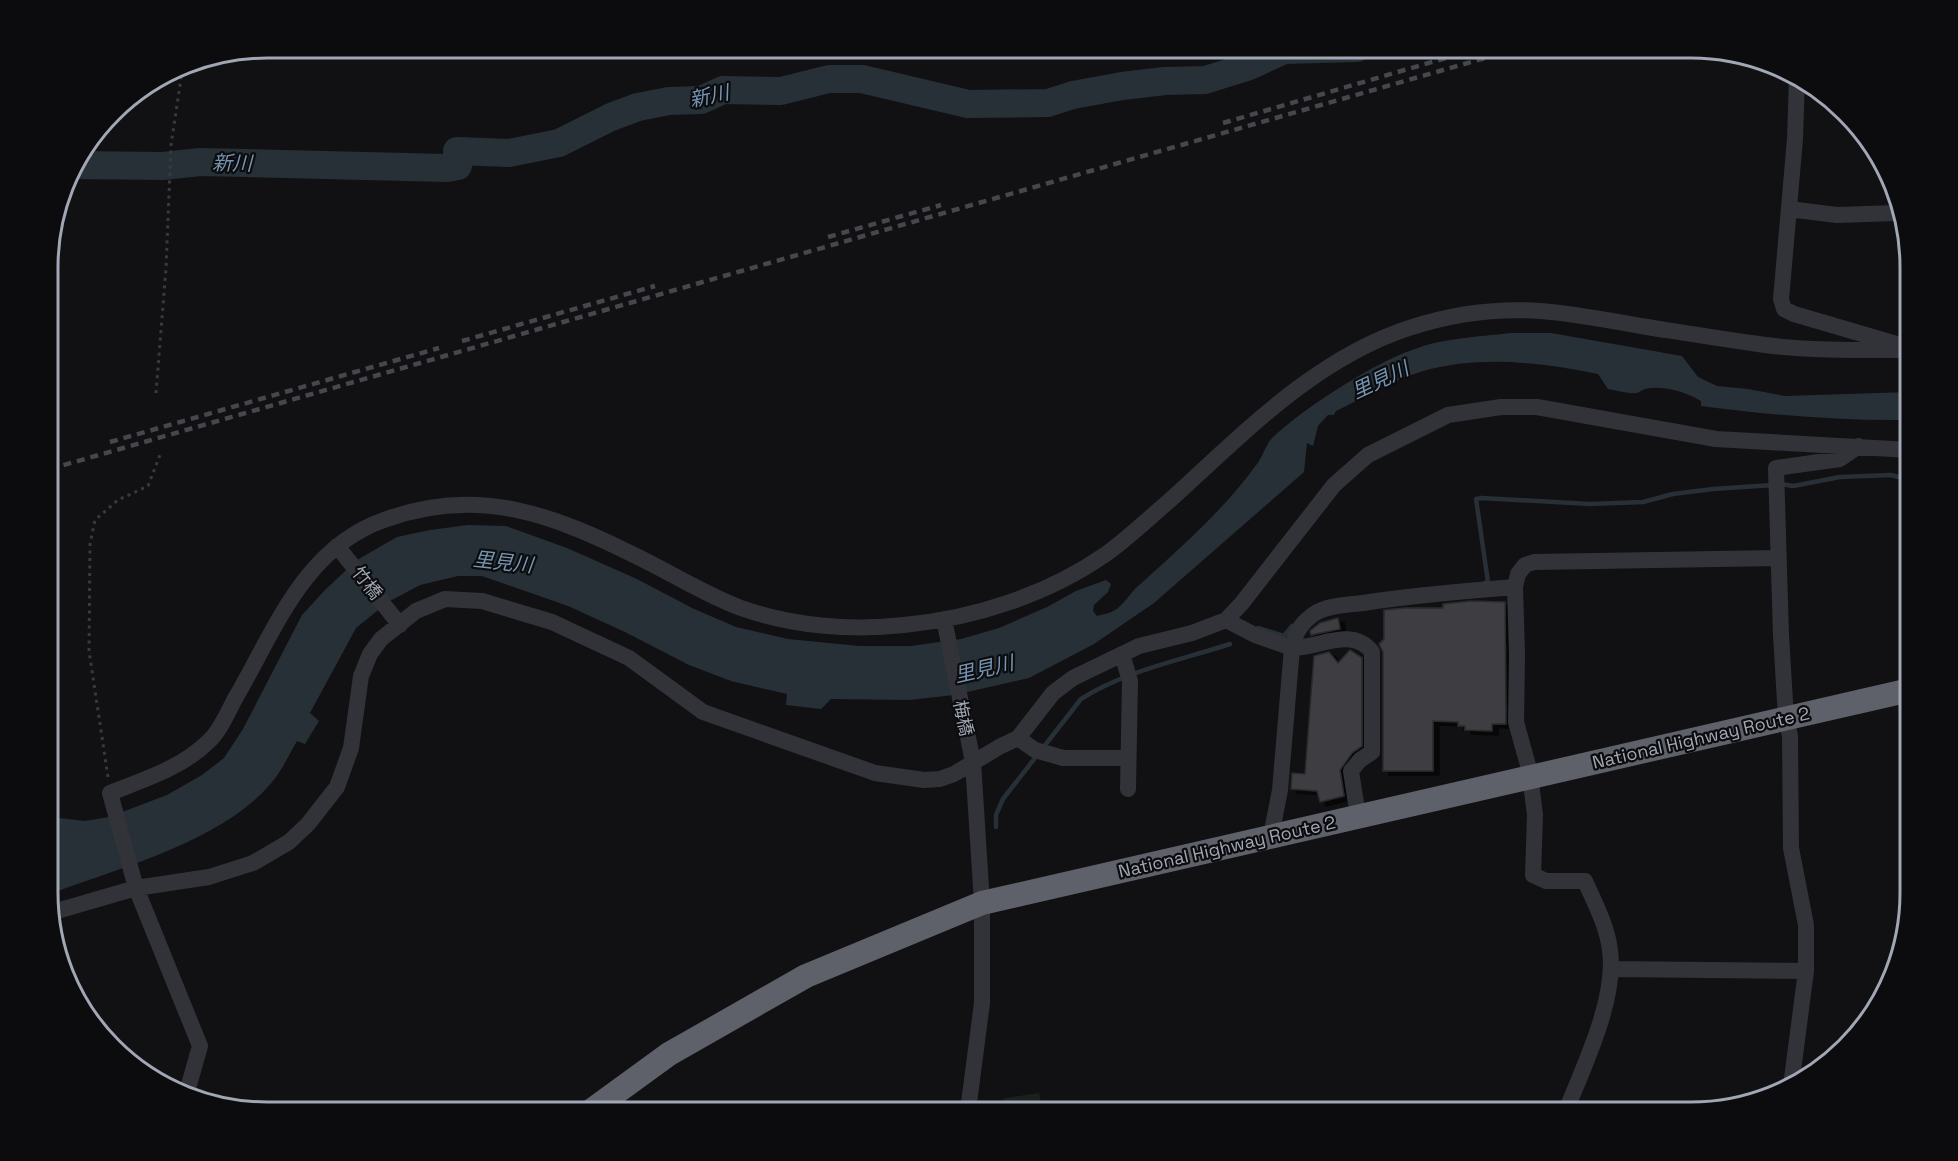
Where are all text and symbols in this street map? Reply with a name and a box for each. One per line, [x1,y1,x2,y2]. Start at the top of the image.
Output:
water label: 新川 [687,79,733,113]
water label: 新川 [212,150,254,176]
water label: 里見川 [1347,355,1414,404]
water label: 里見川 [472,546,536,578]
street label: 竹橋 [347,561,388,604]
water label: 里見川 [952,649,1018,688]
street label: 梅橋 [948,698,978,738]
street label: National Highway Route 2 [1590,701,1812,774]
street label: National Highway Route 2 [1116,810,1338,883]

